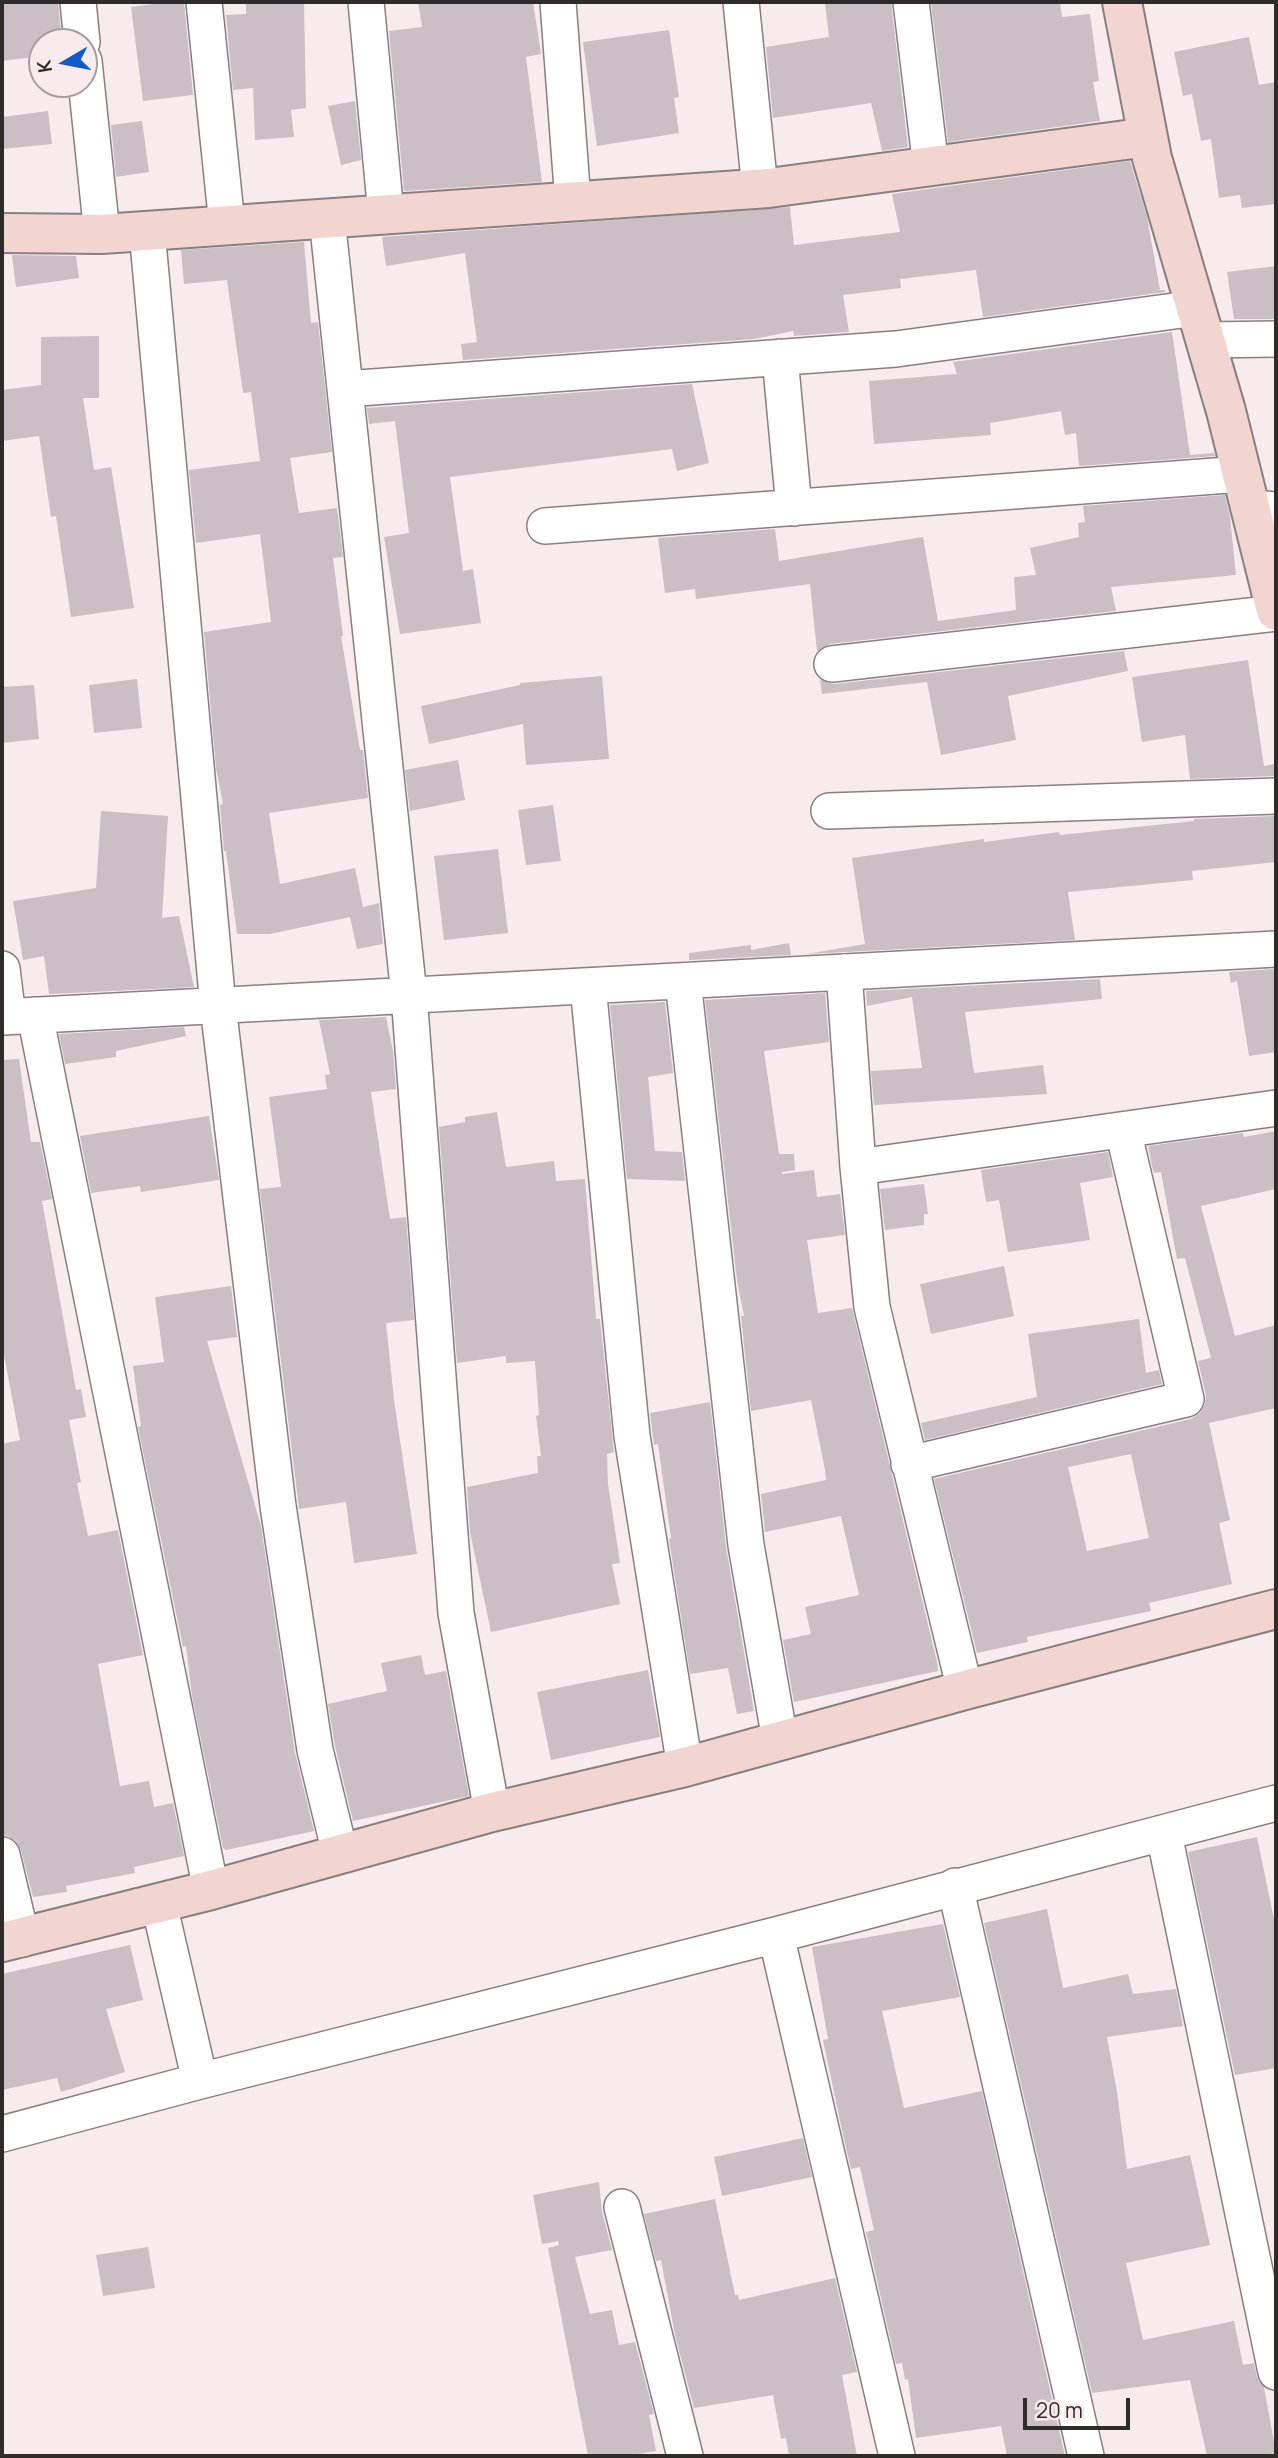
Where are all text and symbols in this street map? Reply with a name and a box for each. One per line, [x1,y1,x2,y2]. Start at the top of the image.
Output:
north arrow [28,28,98,98]
text: K [30,58,58,75]
scale bar [1026,2384,1133,2428]
text: 20 m [1036,2396,1083,2424]

